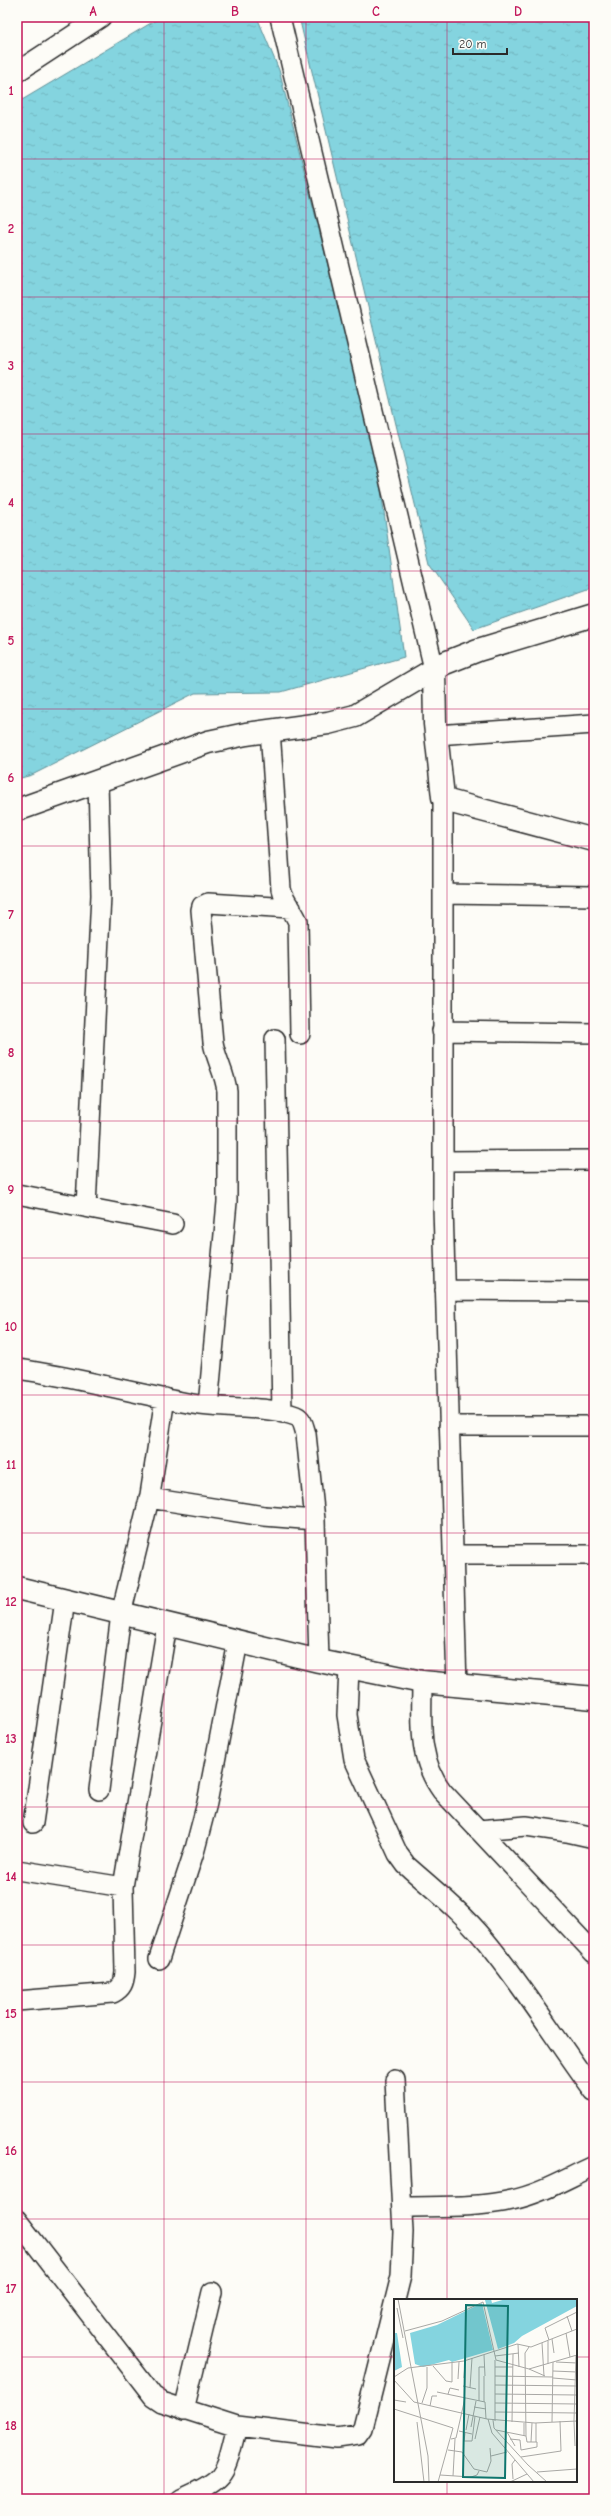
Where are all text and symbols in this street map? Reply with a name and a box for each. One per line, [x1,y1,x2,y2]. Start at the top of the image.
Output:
text: A [89,4,97,19]
text: B [231,4,239,19]
text: C [372,4,380,19]
text: D [514,4,522,19]
scale bar [453,30,507,56]
text: 20 m [459,37,487,51]
text: 1 [8,83,14,98]
text: 2 [8,221,14,236]
text: 3 [8,358,14,373]
text: 4 [8,495,14,510]
text: 5 [8,633,15,648]
text: 6 [8,770,15,785]
text: 7 [8,907,14,922]
text: 8 [8,1045,14,1060]
text: 9 [8,1182,15,1197]
text: 10 [5,1319,17,1334]
text: 11 [6,1457,16,1472]
text: 12 [5,1594,17,1609]
text: 13 [5,1731,17,1746]
text: 14 [5,1869,17,1884]
text: 15 [5,2006,17,2021]
text: 16 [5,2143,17,2158]
text: 17 [6,2281,17,2296]
inset map [394,2299,577,2482]
text: 18 [5,2418,17,2433]

